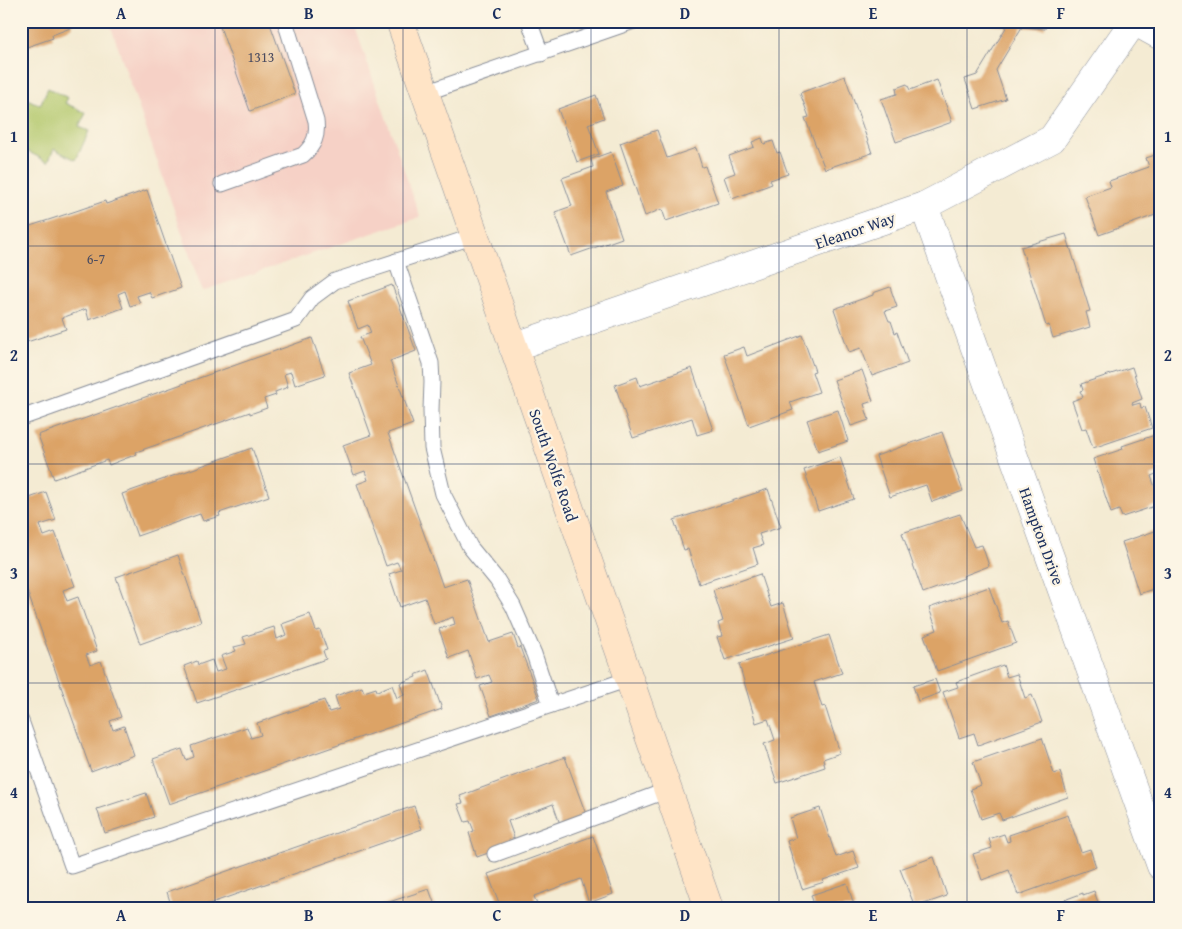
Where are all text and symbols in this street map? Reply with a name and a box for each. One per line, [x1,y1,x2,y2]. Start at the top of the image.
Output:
text: A [116,1,127,25]
text: B [304,1,314,25]
text: C [492,1,502,25]
text: D [680,1,690,25]
text: E [869,1,878,25]
text: F [1057,1,1065,25]
house number: 1313 [248,47,274,67]
text: 1 [10,124,18,148]
text: 1 [1164,124,1172,148]
street label: Eleanor Way [812,205,898,255]
house number: 6-7 [87,249,105,269]
text: 2 [10,343,18,367]
text: 2 [1164,343,1172,367]
street label: South Wolfe Road [523,405,585,525]
street label: Hampton Drive [1013,484,1071,588]
text: 3 [10,561,18,585]
text: 3 [1164,561,1172,585]
text: 4 [10,780,18,804]
text: 4 [1164,780,1172,804]
text: A [116,903,127,927]
text: B [304,903,314,927]
text: C [492,903,502,927]
text: D [680,903,690,927]
text: E [869,903,878,927]
text: F [1057,903,1065,927]

